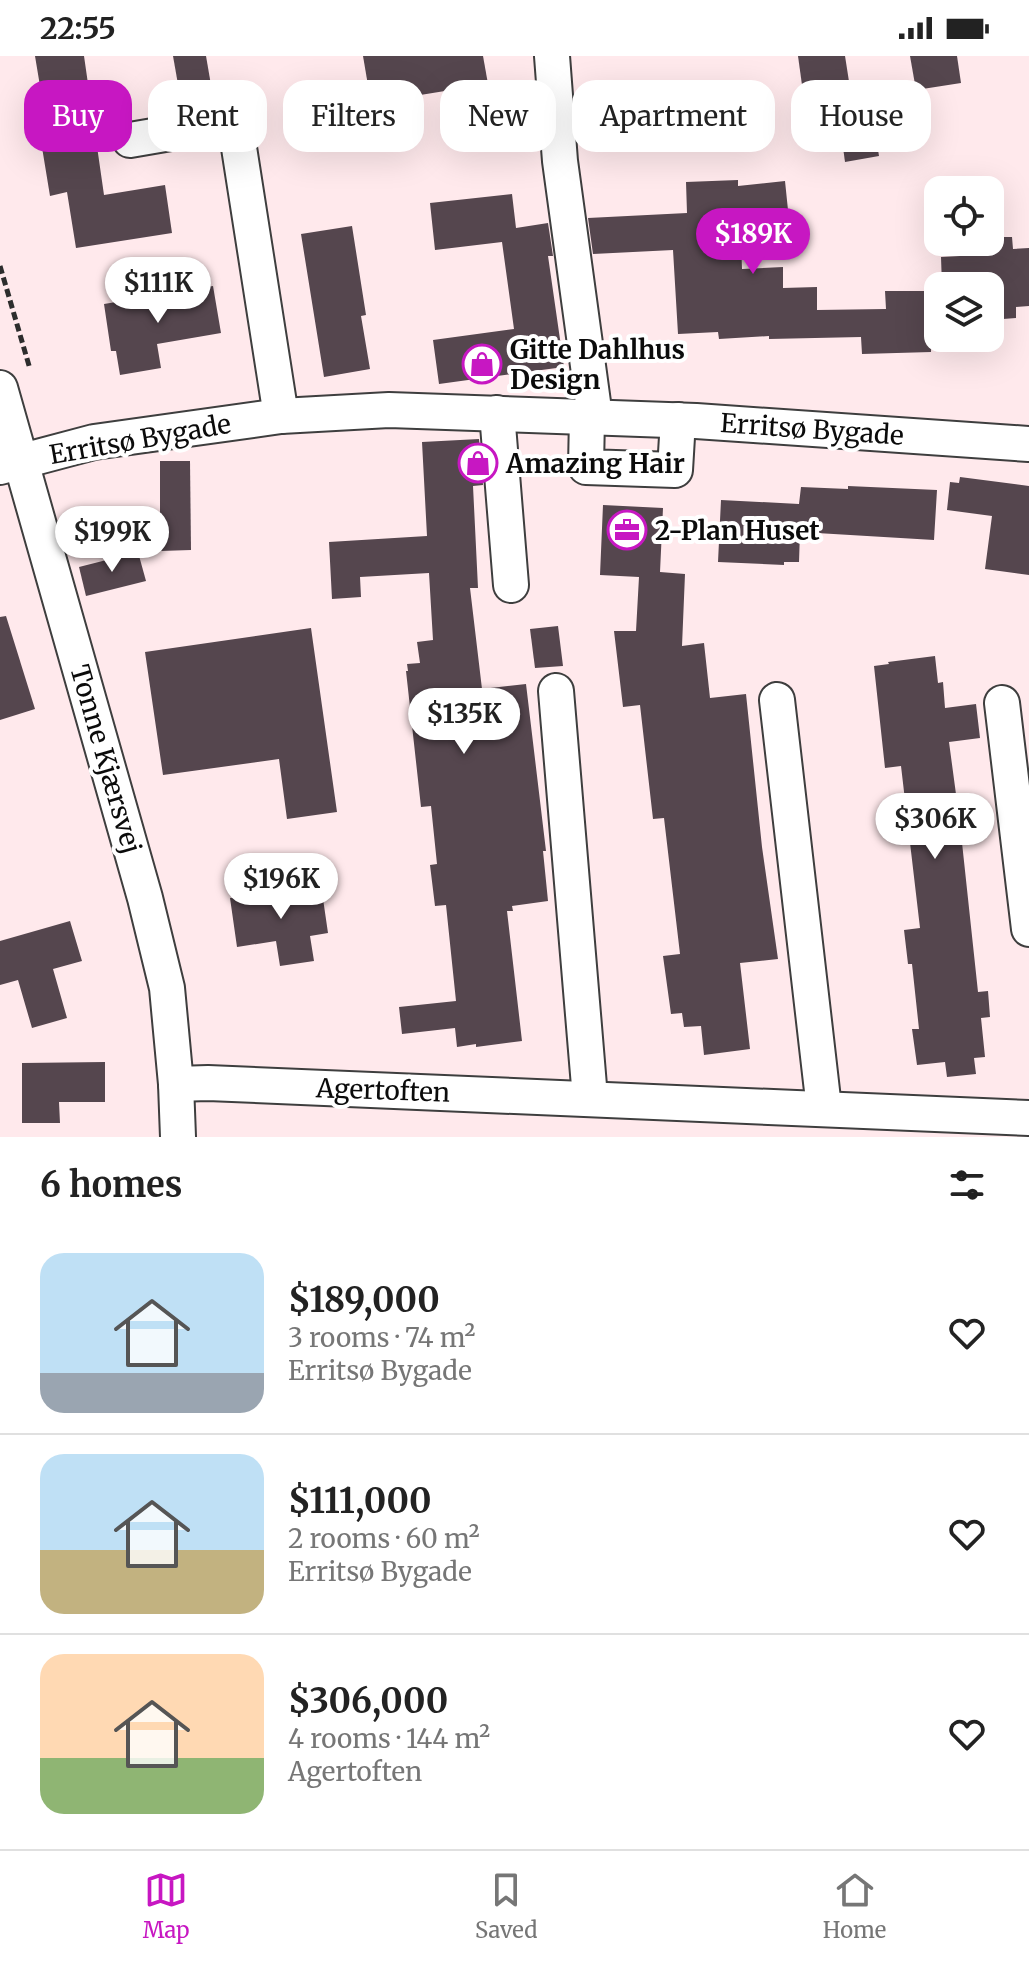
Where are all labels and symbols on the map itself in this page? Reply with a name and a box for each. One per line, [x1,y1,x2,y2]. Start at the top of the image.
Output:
pin: $189K [697,208,809,276]
pin: $111K [102,257,214,325]
place label: Gitte Dahlhus Design [510,333,685,396]
shop icon: Gitte Dahlhus Design [461,343,503,385]
street label: Erritsø Bygade [719,406,905,452]
street label: Erritsø Bygade [47,407,233,471]
shop icon: Amazing Hair [457,442,499,484]
place label: Amazing Hair [505,447,685,480]
pin: $199K [56,506,168,574]
office icon: 2-Plan Huset [606,509,648,551]
place label: 2-Plan Huset [655,514,820,547]
street label: Tonne Kjærsvej [63,661,149,857]
pin: $135K [408,688,520,756]
pin: $306K [879,793,991,861]
pin: $196K [225,853,337,921]
street label: Agertoften [314,1071,451,1109]

